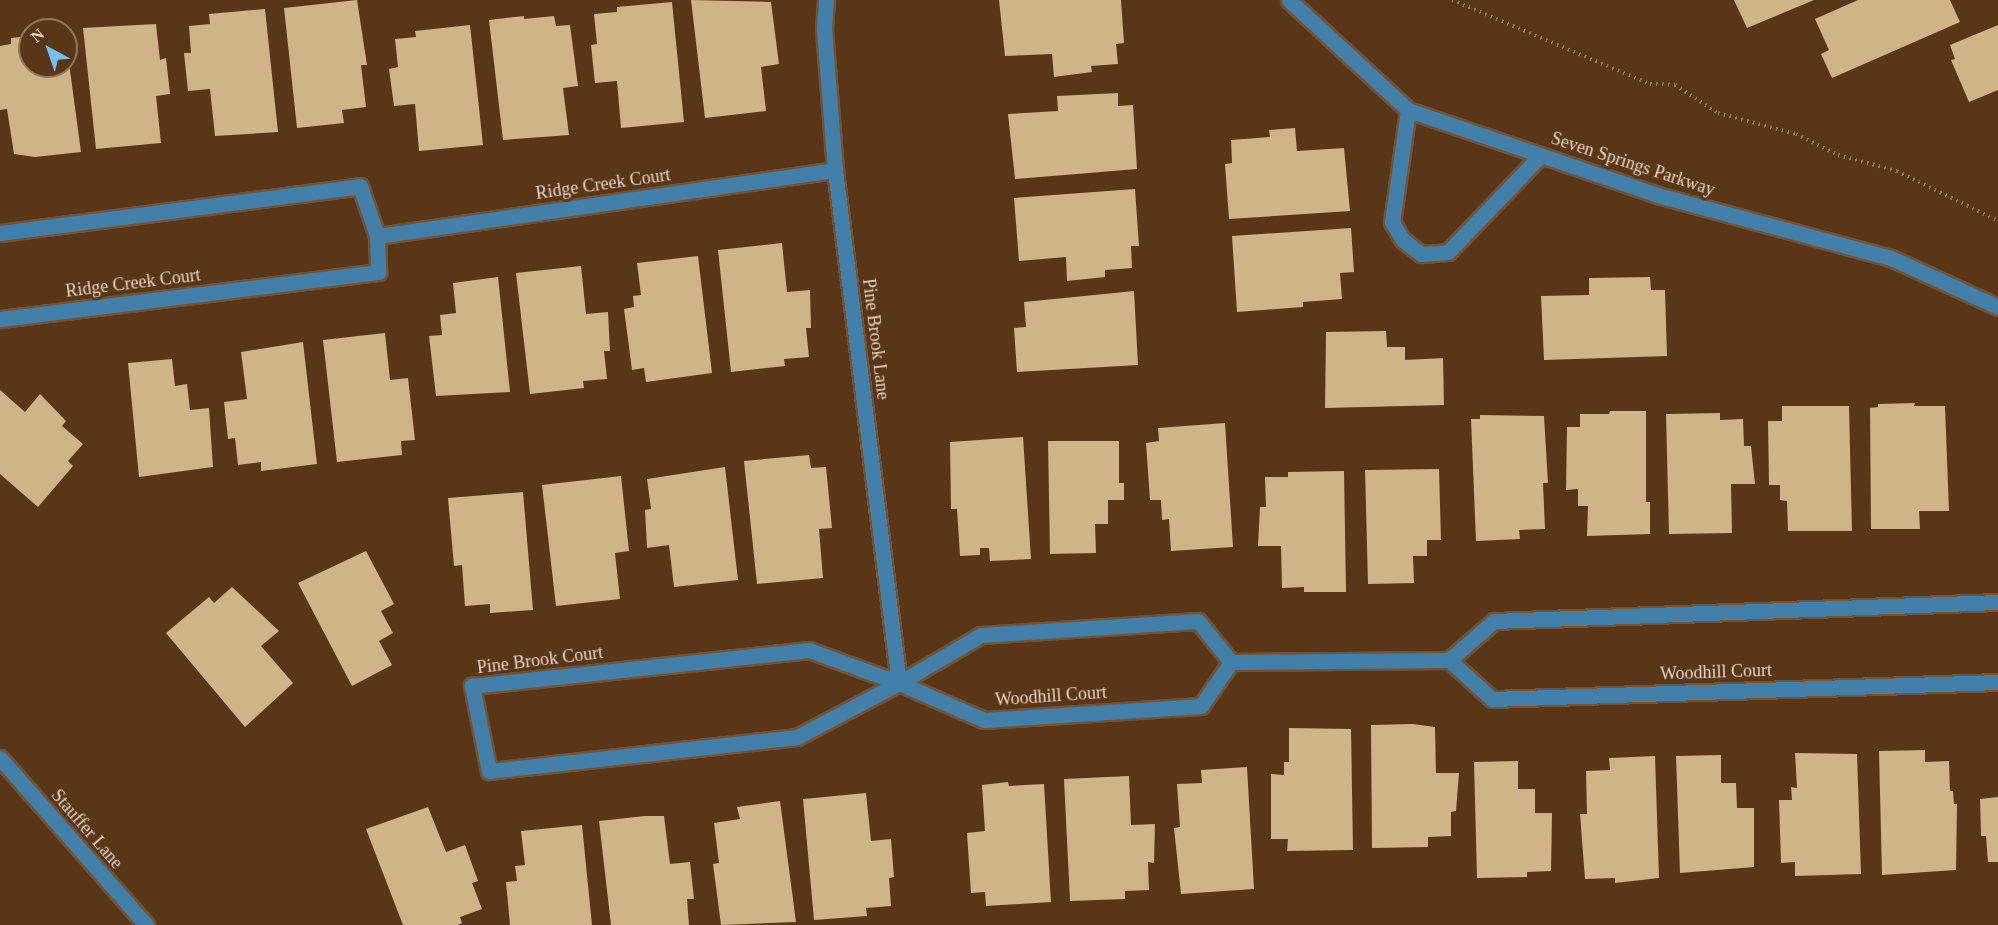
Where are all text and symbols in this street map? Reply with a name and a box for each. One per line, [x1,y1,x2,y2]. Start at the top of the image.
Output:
north arrow [18,18,78,78]
text: N [28,25,47,46]
street label: Seven Springs Parkway [1548,127,1718,201]
street label: Ridge Creek Court [534,164,672,204]
street label: Ridge Creek Court [64,264,202,302]
street label: Pine Brook Lane [858,277,894,401]
street label: Pine Brook Court [476,642,604,678]
street label: Woodhill Court [1660,659,1772,685]
street label: Woodhill Court [994,681,1108,711]
street label: Stauffer Lane [47,785,127,873]

